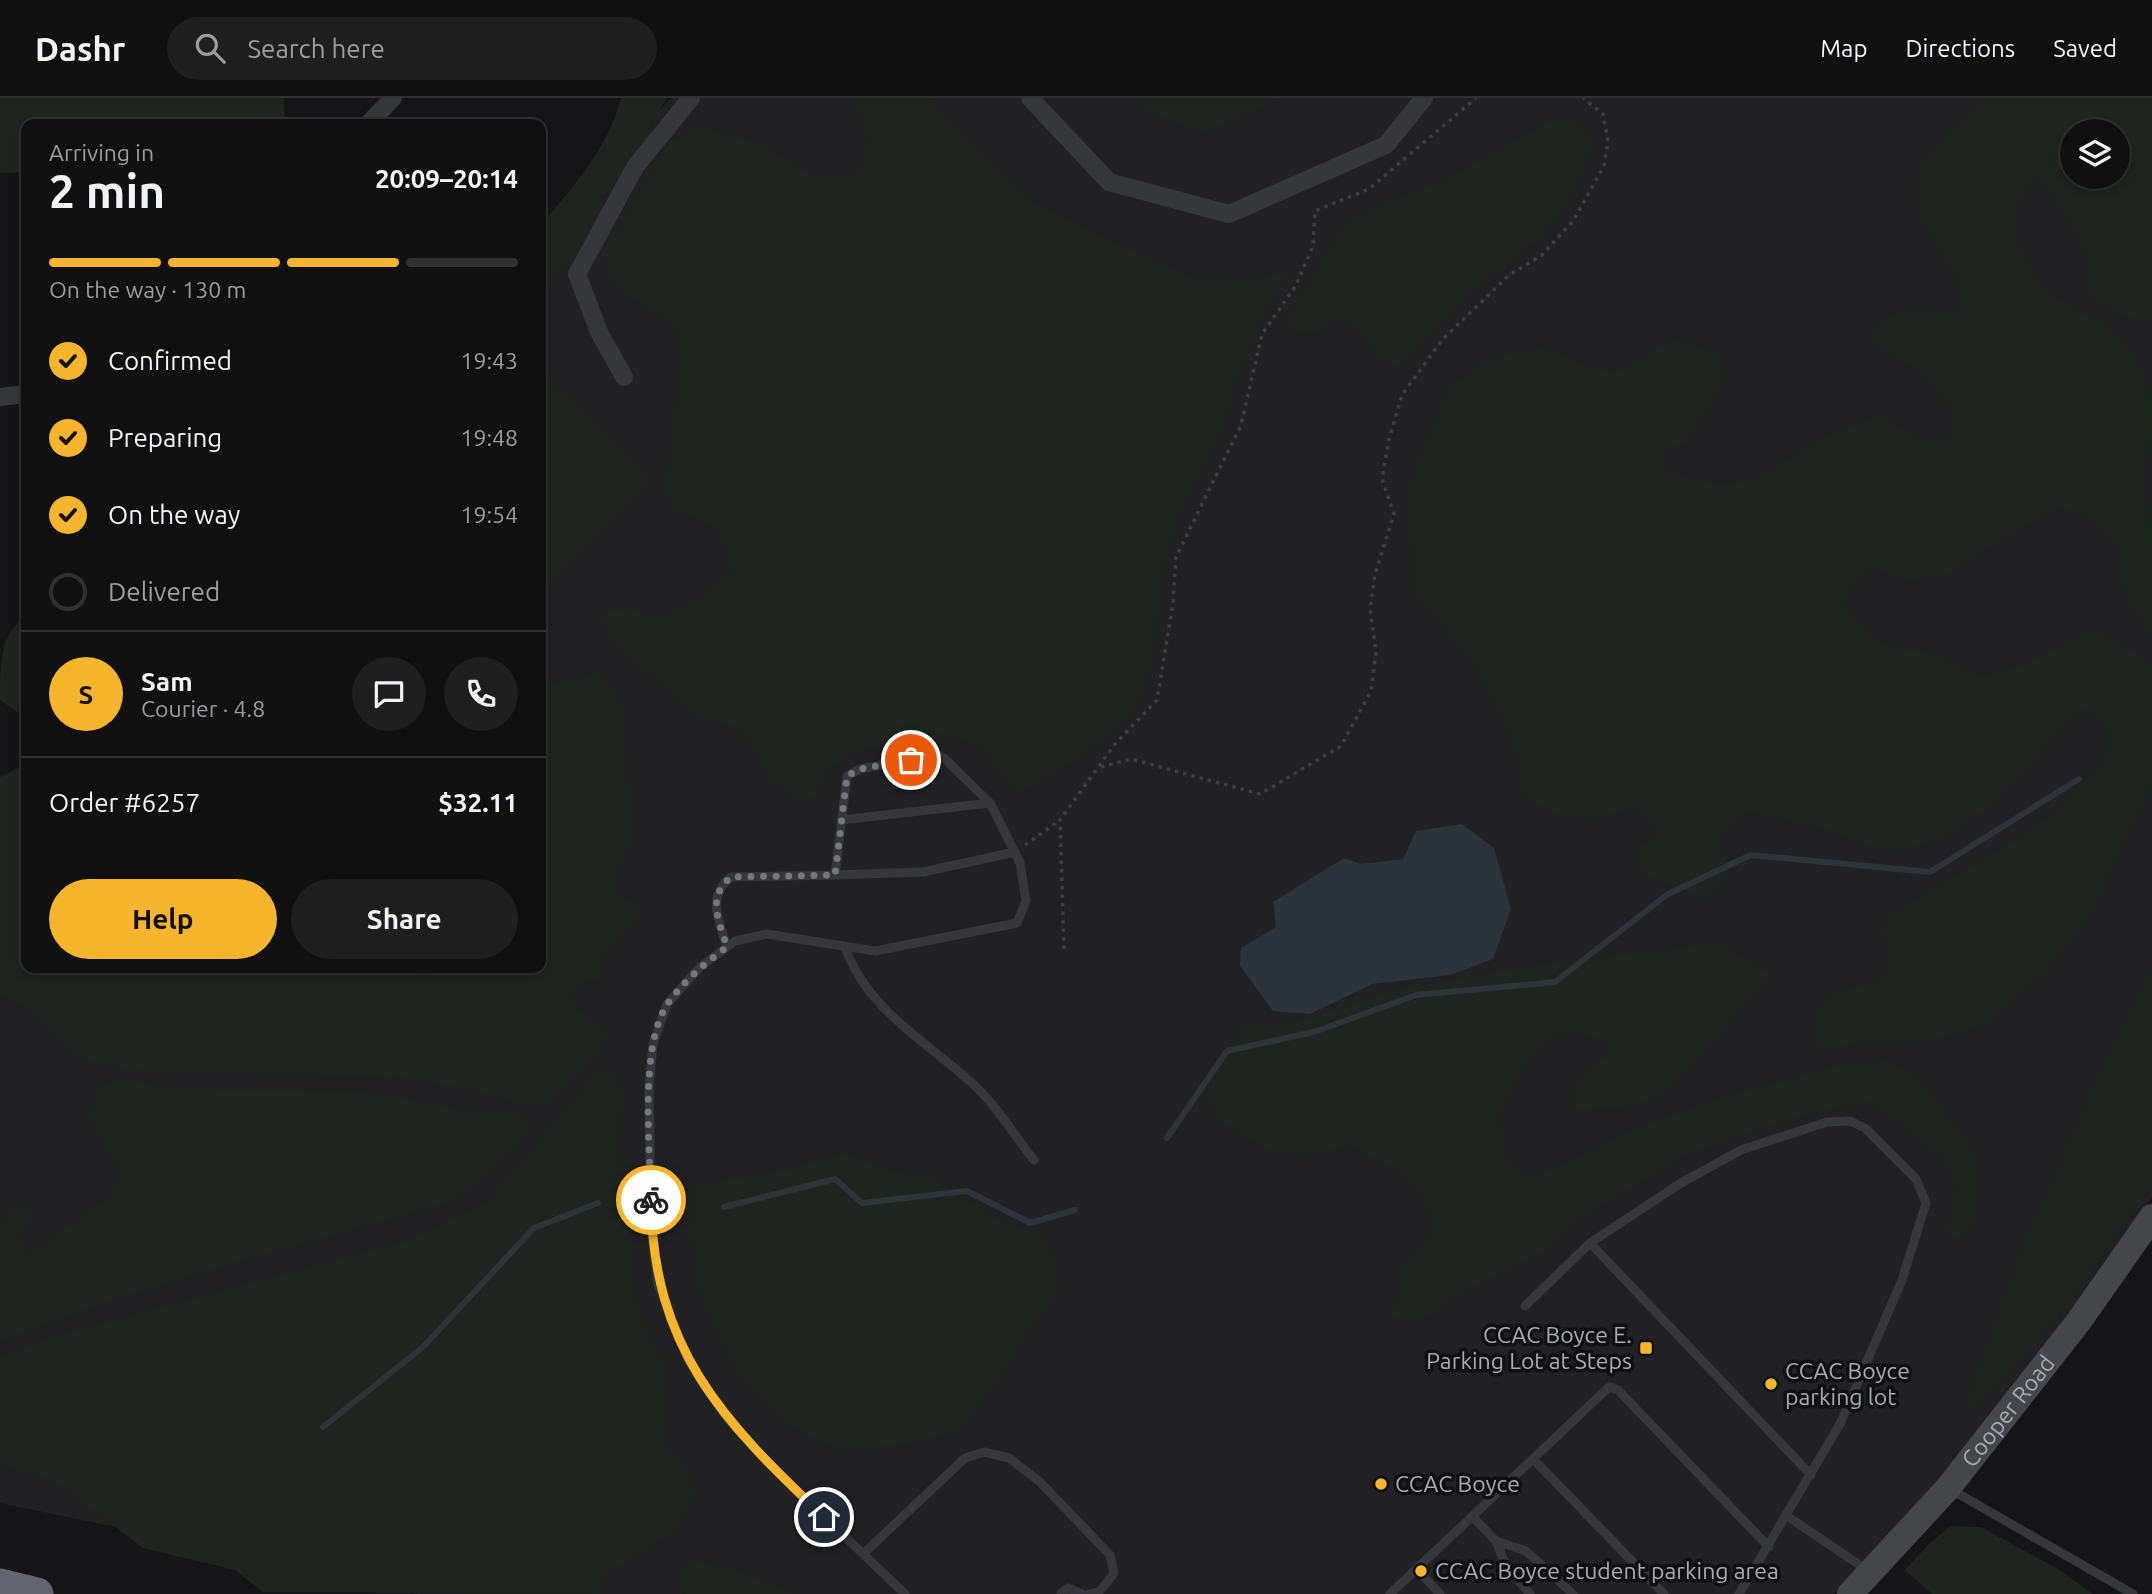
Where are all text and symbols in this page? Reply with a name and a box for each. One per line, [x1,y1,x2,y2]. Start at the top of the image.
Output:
search box [167,17,657,80]
icon: search [191,29,229,67]
text: Dashr [35,30,125,67]
text: Search here [247,34,385,63]
text: Map [1820,35,1867,62]
text: Directions [1905,35,2015,62]
text: Saved [2053,35,2117,62]
map controls [2060,119,2130,189]
button: layers [2060,119,2130,189]
text: Arriving in [49,140,154,165]
text: 20:09–20:14 [375,164,518,193]
text: 2 min [49,165,165,217]
text: On the way · 130 m [49,277,246,302]
icon: check [49,342,87,380]
text: Confirmed [108,346,232,375]
text: 19:43 [460,348,518,373]
icon: check [49,419,87,457]
text: Preparing [108,423,222,452]
text: 19:48 [460,425,518,450]
icon: check [49,496,87,534]
text: On the way [108,500,240,529]
text: 19:54 [460,502,518,527]
text: Delivered [108,577,220,606]
button: chat [352,657,426,731]
button: phone [444,657,518,731]
text: Sam [141,667,193,696]
text: S [79,680,93,709]
text: Courier · 4.8 [141,696,265,721]
pin [881,730,941,790]
icon: bag [892,741,930,779]
text: Order #6257 [49,788,200,817]
text: $32.11 [438,788,518,817]
button: Help [49,879,277,959]
button: Share [291,879,518,959]
courier [616,1165,686,1235]
icon: bike [632,1181,670,1219]
place label: CCAC Boyce E. Parking Lot at Steps [1426,1322,1632,1373]
marker: CCAC Boyce E. Parking Lot at Steps [1638,1340,1654,1356]
street label: Cooper Road [1957,1350,2059,1471]
place label: CCAC Boyce parking lot [1785,1358,1910,1409]
marker: CCAC Boyce parking lot [1763,1376,1779,1392]
place label: CCAC Boyce [1395,1471,1520,1496]
marker: CCAC Boyce [1373,1476,1389,1492]
pin [794,1487,854,1547]
icon: home [805,1498,843,1536]
place label: CCAC Boyce student parking area [1435,1558,1779,1583]
marker: CCAC Boyce student parking area [1413,1563,1429,1579]

